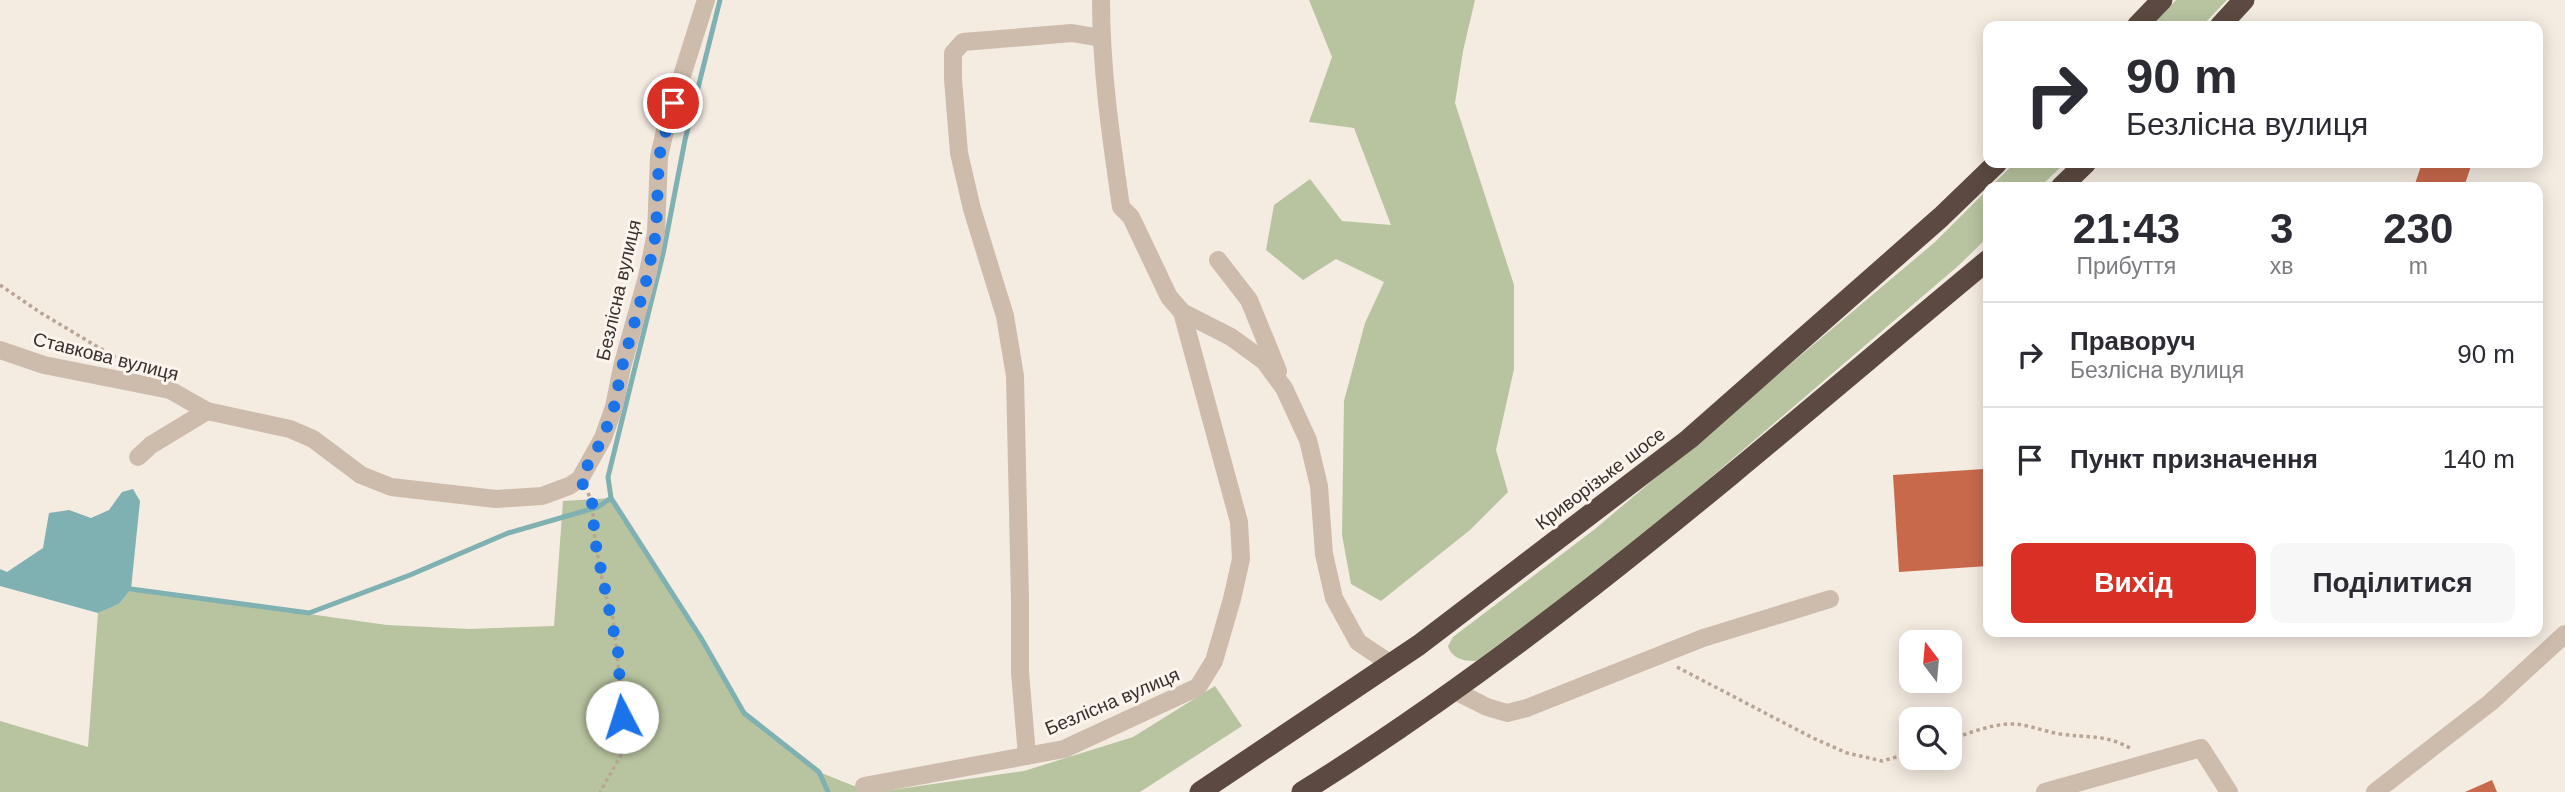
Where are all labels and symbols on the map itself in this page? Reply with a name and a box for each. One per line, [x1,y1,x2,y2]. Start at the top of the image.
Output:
pin [643,73,703,133]
street label: Безлісна вулиця [592,218,645,363]
street label: Ставкова вулиця [31,328,181,385]
street label: Криворізьке шосе [1532,423,1669,534]
north arrow [1899,630,1962,693]
street label: Безлісна вулиця [1042,664,1183,739]
position arrow [585,680,659,754]

